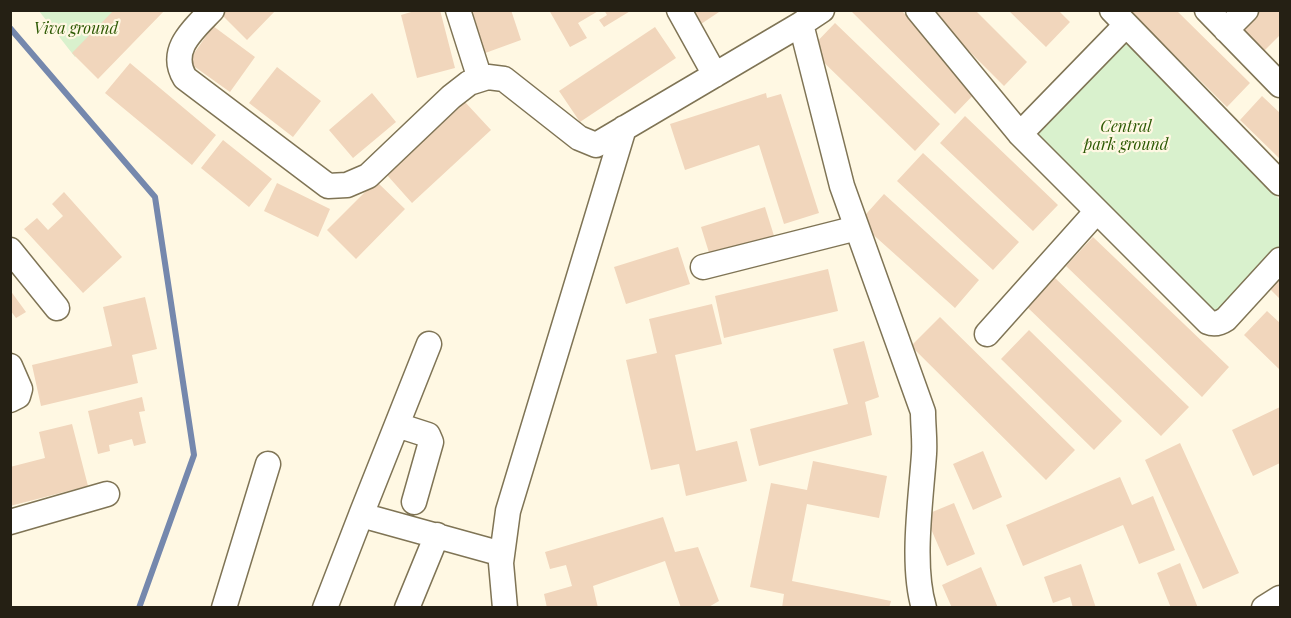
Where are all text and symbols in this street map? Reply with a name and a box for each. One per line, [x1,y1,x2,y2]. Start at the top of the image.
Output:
park label: Viva ground [34,19,118,39]
park label: Central park ground [1084,117,1168,155]

